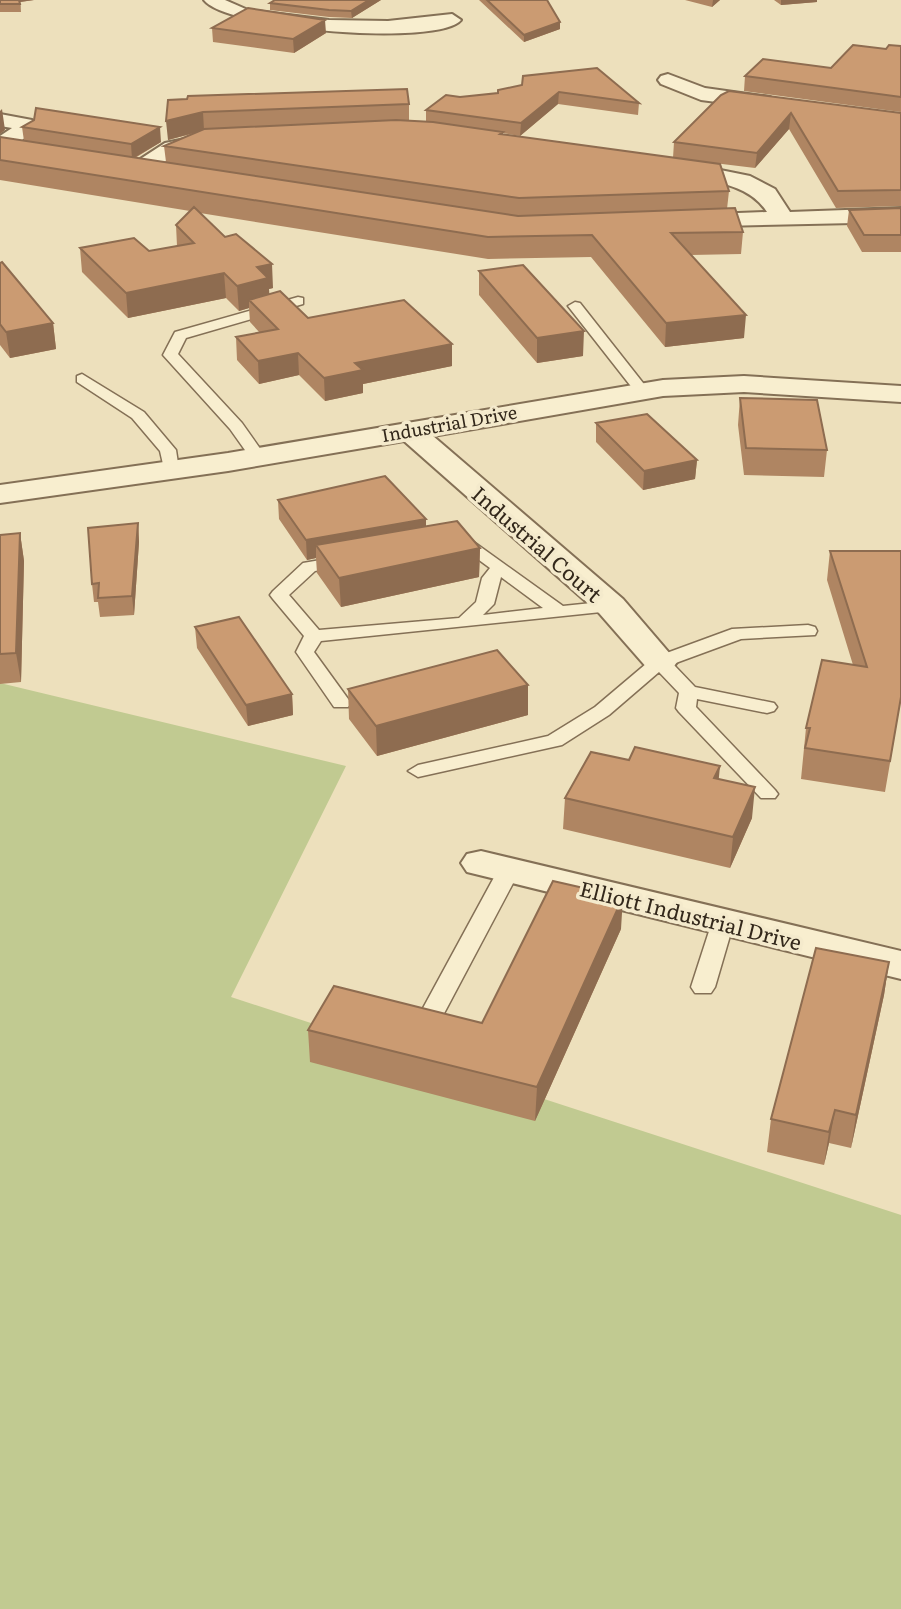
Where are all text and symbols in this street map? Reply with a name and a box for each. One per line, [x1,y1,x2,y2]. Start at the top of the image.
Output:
street label: Industrial Drive [379,398,519,448]
street label: Industrial Court [466,478,610,609]
street label: Elliott Industrial Drive [577,871,805,957]

